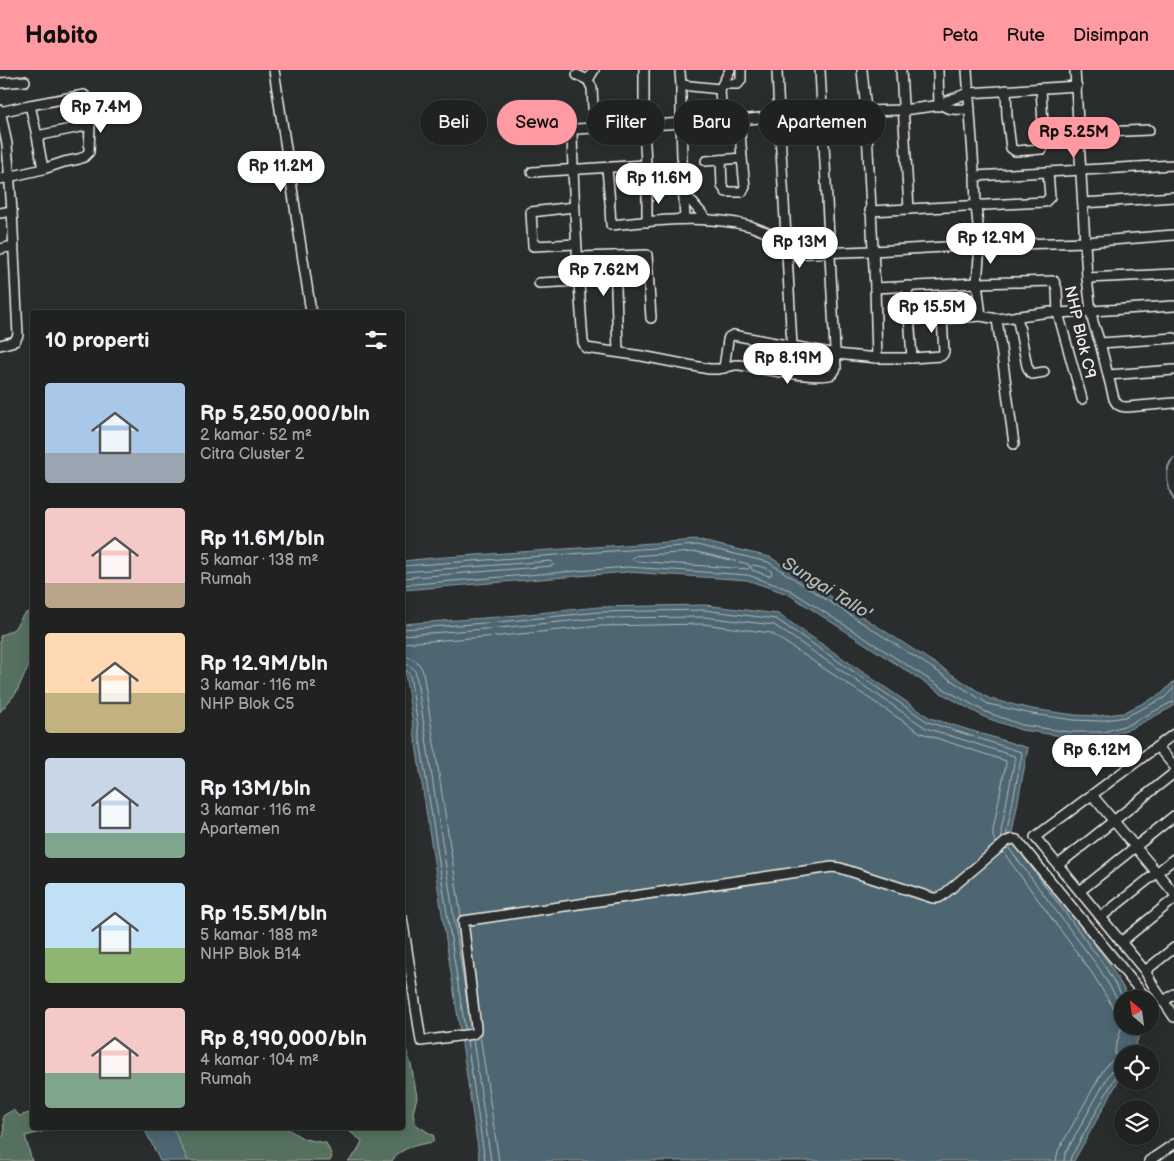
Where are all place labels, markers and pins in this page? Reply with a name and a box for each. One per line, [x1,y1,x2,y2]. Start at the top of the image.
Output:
pin: Rp 7.4M [55,92,147,134]
pin: Rp 5.25M [1022,116,1126,159]
pin: Rp 11.2M [229,150,333,193]
pin: Rp 11.6M [607,162,711,205]
pin: Rp 12.9M [939,222,1043,265]
pin: Rp 13M [759,226,841,269]
pin: Rp 7.62M [552,254,656,297]
pin: Rp 15.5M [880,292,984,334]
pin: Rp 8.19M [736,342,840,385]
pin: Rp 6.12M [1045,734,1149,777]

